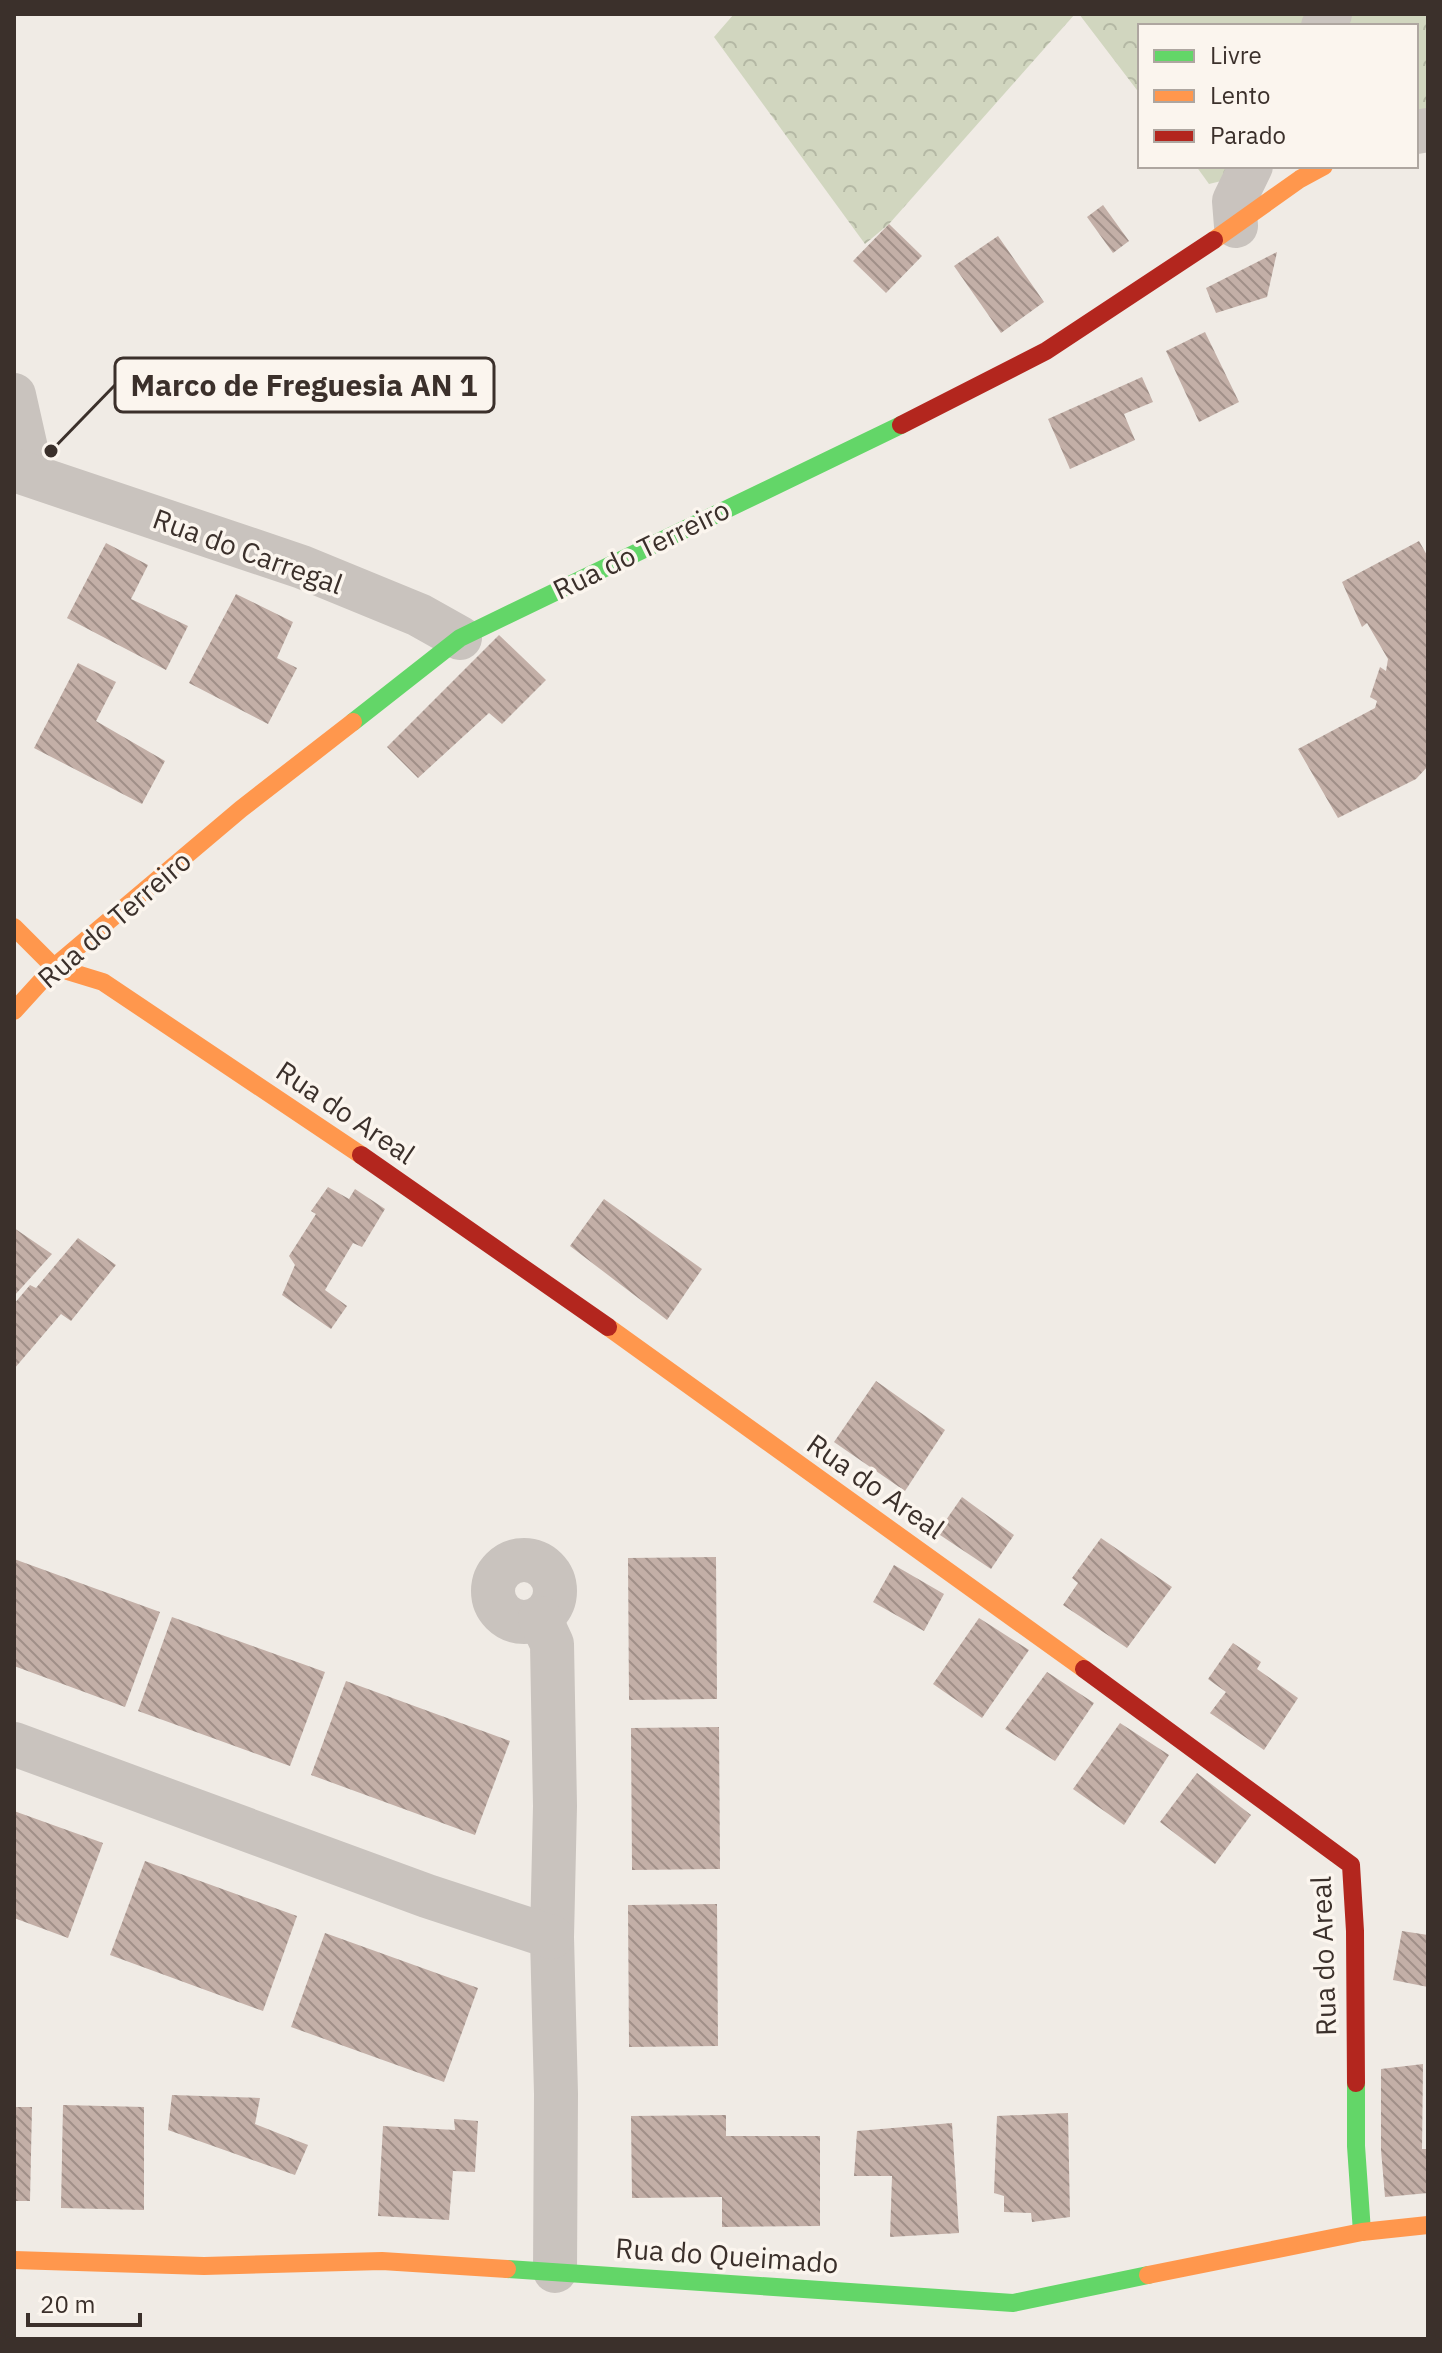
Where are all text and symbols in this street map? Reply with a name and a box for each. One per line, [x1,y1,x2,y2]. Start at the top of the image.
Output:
legend [1138,24,1418,168]
text: Livre [1210,39,1262,71]
text: Lento [1210,79,1270,111]
text: Parado [1210,119,1286,151]
callout: Marco de Freguesia AN 1 [115,358,494,412]
text: Marco de Freguesia AN 1 [130,365,478,404]
street label: Rua do Terreiro [547,490,735,608]
street label: Rua do Carregal [148,500,348,602]
street label: Rua do Terreiro [29,842,199,996]
street label: Rua do Areal [269,1052,423,1172]
street label: Rua do Areal [800,1425,952,1547]
street label: Rua do Areal [1302,1875,1344,2037]
street label: Rua do Queimado [614,2229,840,2281]
scale bar [28,2277,140,2327]
text: 20 m [40,2288,95,2320]

